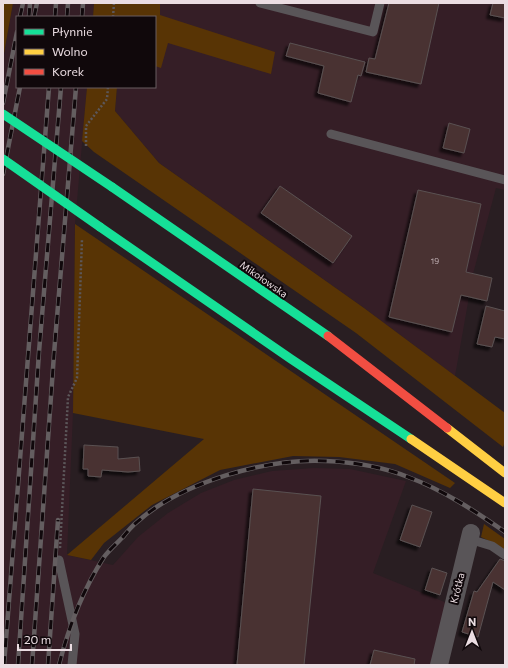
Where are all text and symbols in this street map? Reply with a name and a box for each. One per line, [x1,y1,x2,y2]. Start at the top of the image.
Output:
legend [16,16,156,88]
text: Płynnie [52,24,93,38]
text: Wolno [52,44,88,58]
text: Korek [52,64,85,78]
house number: 19 [431,256,439,266]
street label: Mikołowska [238,258,290,300]
street label: Krótka [447,571,467,605]
north arrow [452,612,492,652]
text: N [468,615,476,628]
scale bar [18,626,71,652]
text: 20 m [24,632,51,646]

